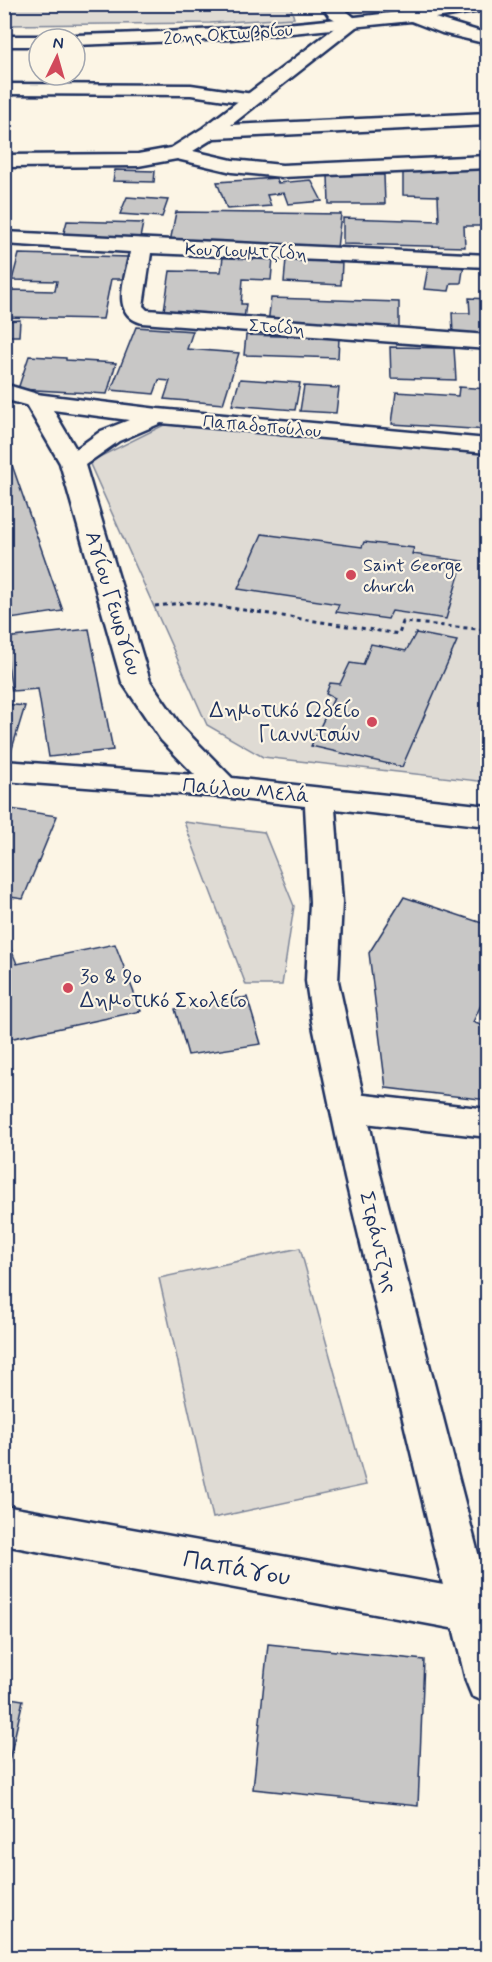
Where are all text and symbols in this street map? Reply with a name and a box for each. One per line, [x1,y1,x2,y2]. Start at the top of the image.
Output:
street label: 20ης Οκτωβρίου [163,19,294,51]
north arrow [27,27,87,87]
text: N [52,33,64,54]
street label: Κουγιουμτζίδη [185,238,307,266]
street label: Στοίδη [248,314,306,342]
street label: Παπαδοπούλου [202,410,322,444]
street label: Αγίου Γεωργίου [78,528,148,679]
place label: Saint George church [363,554,463,599]
marker: Saint George church [344,568,358,582]
place label: Δημοτικό Ωδείο Γιαννιτσών [209,697,360,749]
marker: Δημοτικό Ωδείο Γιαννιτσών [365,715,379,729]
street label: Παύλου Μελά [181,771,311,810]
place label: 3ο & 9ο Δημοτικό Σχολείο [80,963,247,1015]
marker: 3ο & 9ο Δημοτικό Σχολείο [61,981,75,995]
street label: Στράντζης [352,1189,404,1296]
street label: Παπάγου [180,1543,293,1595]

